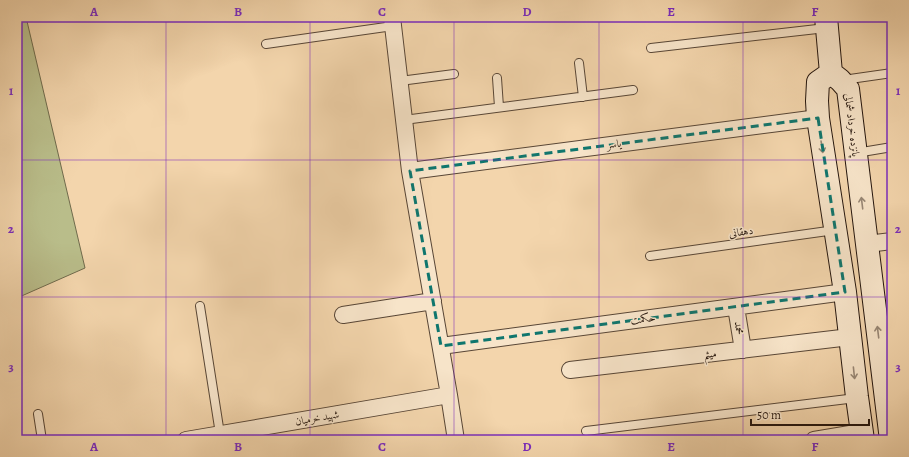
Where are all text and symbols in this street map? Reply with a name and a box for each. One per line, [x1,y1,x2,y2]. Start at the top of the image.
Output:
text: A [89,3,99,20]
text: B [234,3,242,20]
text: C [378,3,386,20]
text: D [522,3,532,20]
text: E [667,3,675,20]
text: F [812,3,819,20]
text: 1 [9,82,14,99]
text: 1 [896,82,901,99]
street label: پانزده خرداد شمالی [841,92,863,159]
street label: یاسر [605,136,623,152]
one-way arrow [818,140,826,153]
one-way arrow [858,197,866,210]
text: 2 [8,220,15,237]
text: 2 [895,220,902,237]
street label: دهقانی [728,223,754,241]
street label: حکمت [630,310,657,328]
street label: محمد [731,320,747,336]
one-way arrow [874,326,882,339]
street label: میثم [703,346,718,365]
text: 3 [8,358,14,375]
text: 3 [895,358,901,375]
one-way arrow [851,366,858,379]
scale bar [751,401,869,427]
street label: شهید خرمیان [294,407,340,429]
text: 50 m [757,407,781,423]
text: A [89,438,99,455]
text: B [234,438,242,455]
text: C [378,438,386,455]
text: D [522,438,532,455]
text: E [667,438,675,455]
text: F [812,438,819,455]

